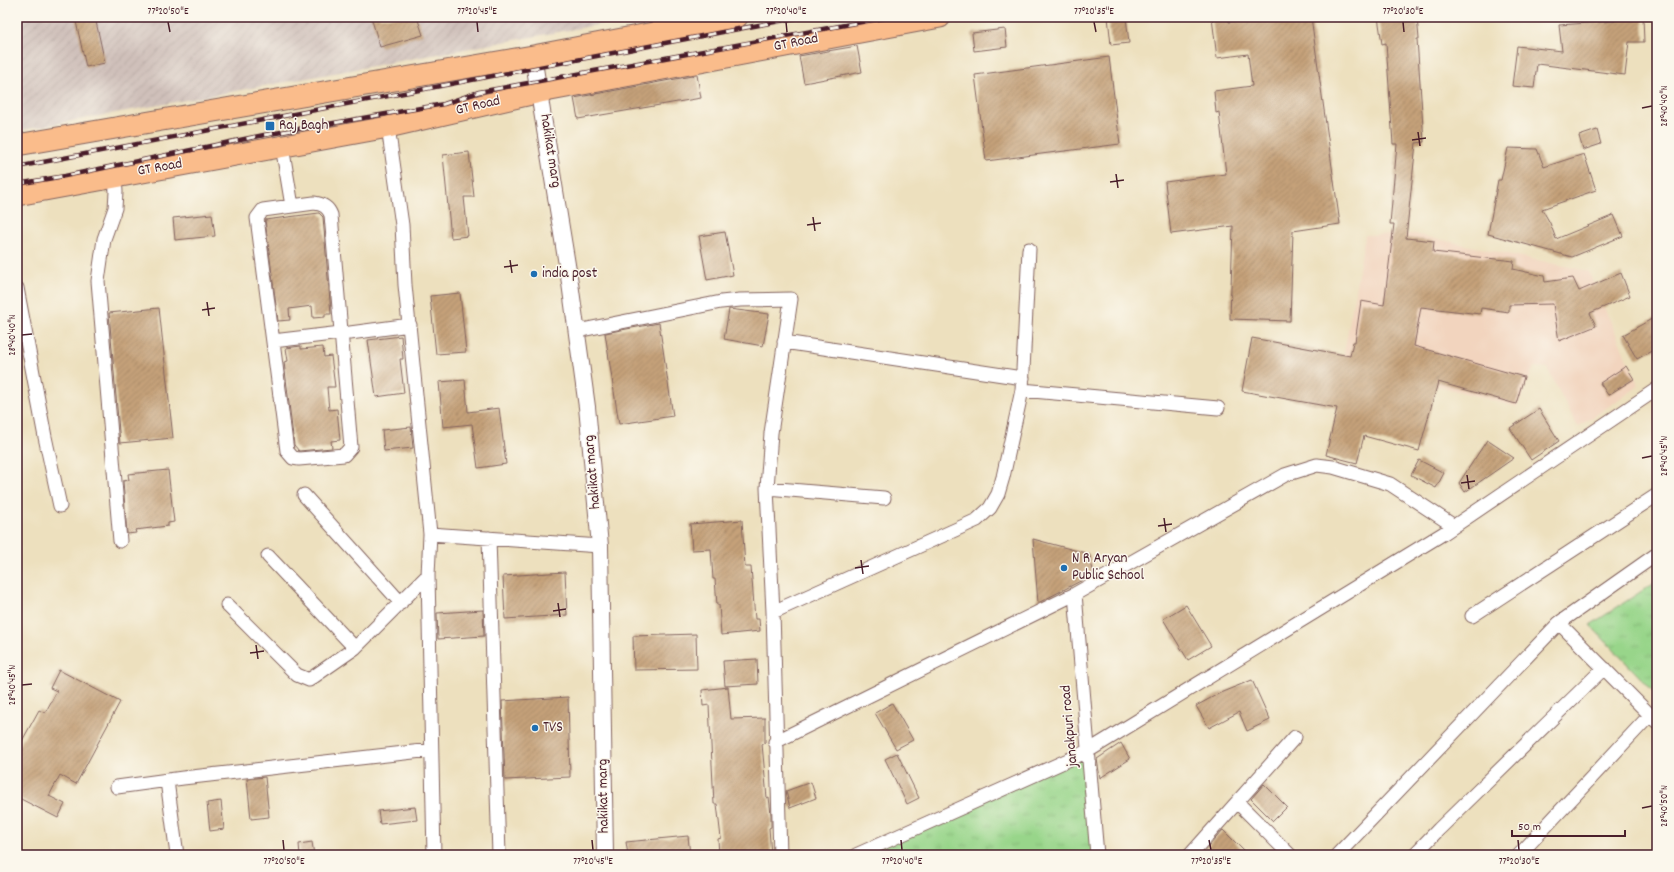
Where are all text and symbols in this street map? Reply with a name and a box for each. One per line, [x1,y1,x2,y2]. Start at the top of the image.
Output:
text: 77°20'50"E [148,5,189,19]
text: 77°20'45"E [457,5,497,19]
text: 77°20'40"E [766,5,807,19]
text: 77°20'35"E [1074,5,1114,19]
text: 77°20'30"E [1383,5,1424,19]
street label: GT Road [772,28,820,58]
text: 28°40'40"N [1658,85,1672,127]
street label: GT Road [454,90,502,122]
street label: hakikat marg [533,113,567,189]
place label: Raj Bagh [279,115,328,137]
marker: Raj Bagh [264,120,276,132]
street label: GT Road [136,153,184,183]
place label: india post [542,263,598,285]
marker: india post [529,269,539,279]
text: 28°40'40"N [6,314,20,356]
street label: hakikat marg [579,434,607,510]
text: 28°40'45"N [1658,436,1672,476]
place label: N R Aryan Public School [1072,548,1144,587]
marker: N R Aryan Public School [1059,563,1069,573]
text: 28°40'45"N [6,665,20,705]
street label: janakpuri road [1055,684,1085,770]
place label: TVS [543,717,563,739]
marker: TVS [530,723,540,733]
street label: hakikat marg [592,759,616,833]
text: 28°40'50"N [1658,785,1672,827]
scale bar [1512,812,1625,838]
text: 50 m [1518,819,1541,836]
text: 77°20'50"E [264,855,305,869]
text: 77°20'45"E [573,855,613,869]
text: 77°20'40"E [882,855,923,869]
text: 77°20'35"E [1191,855,1231,869]
text: 77°20'30"E [1499,855,1540,869]

